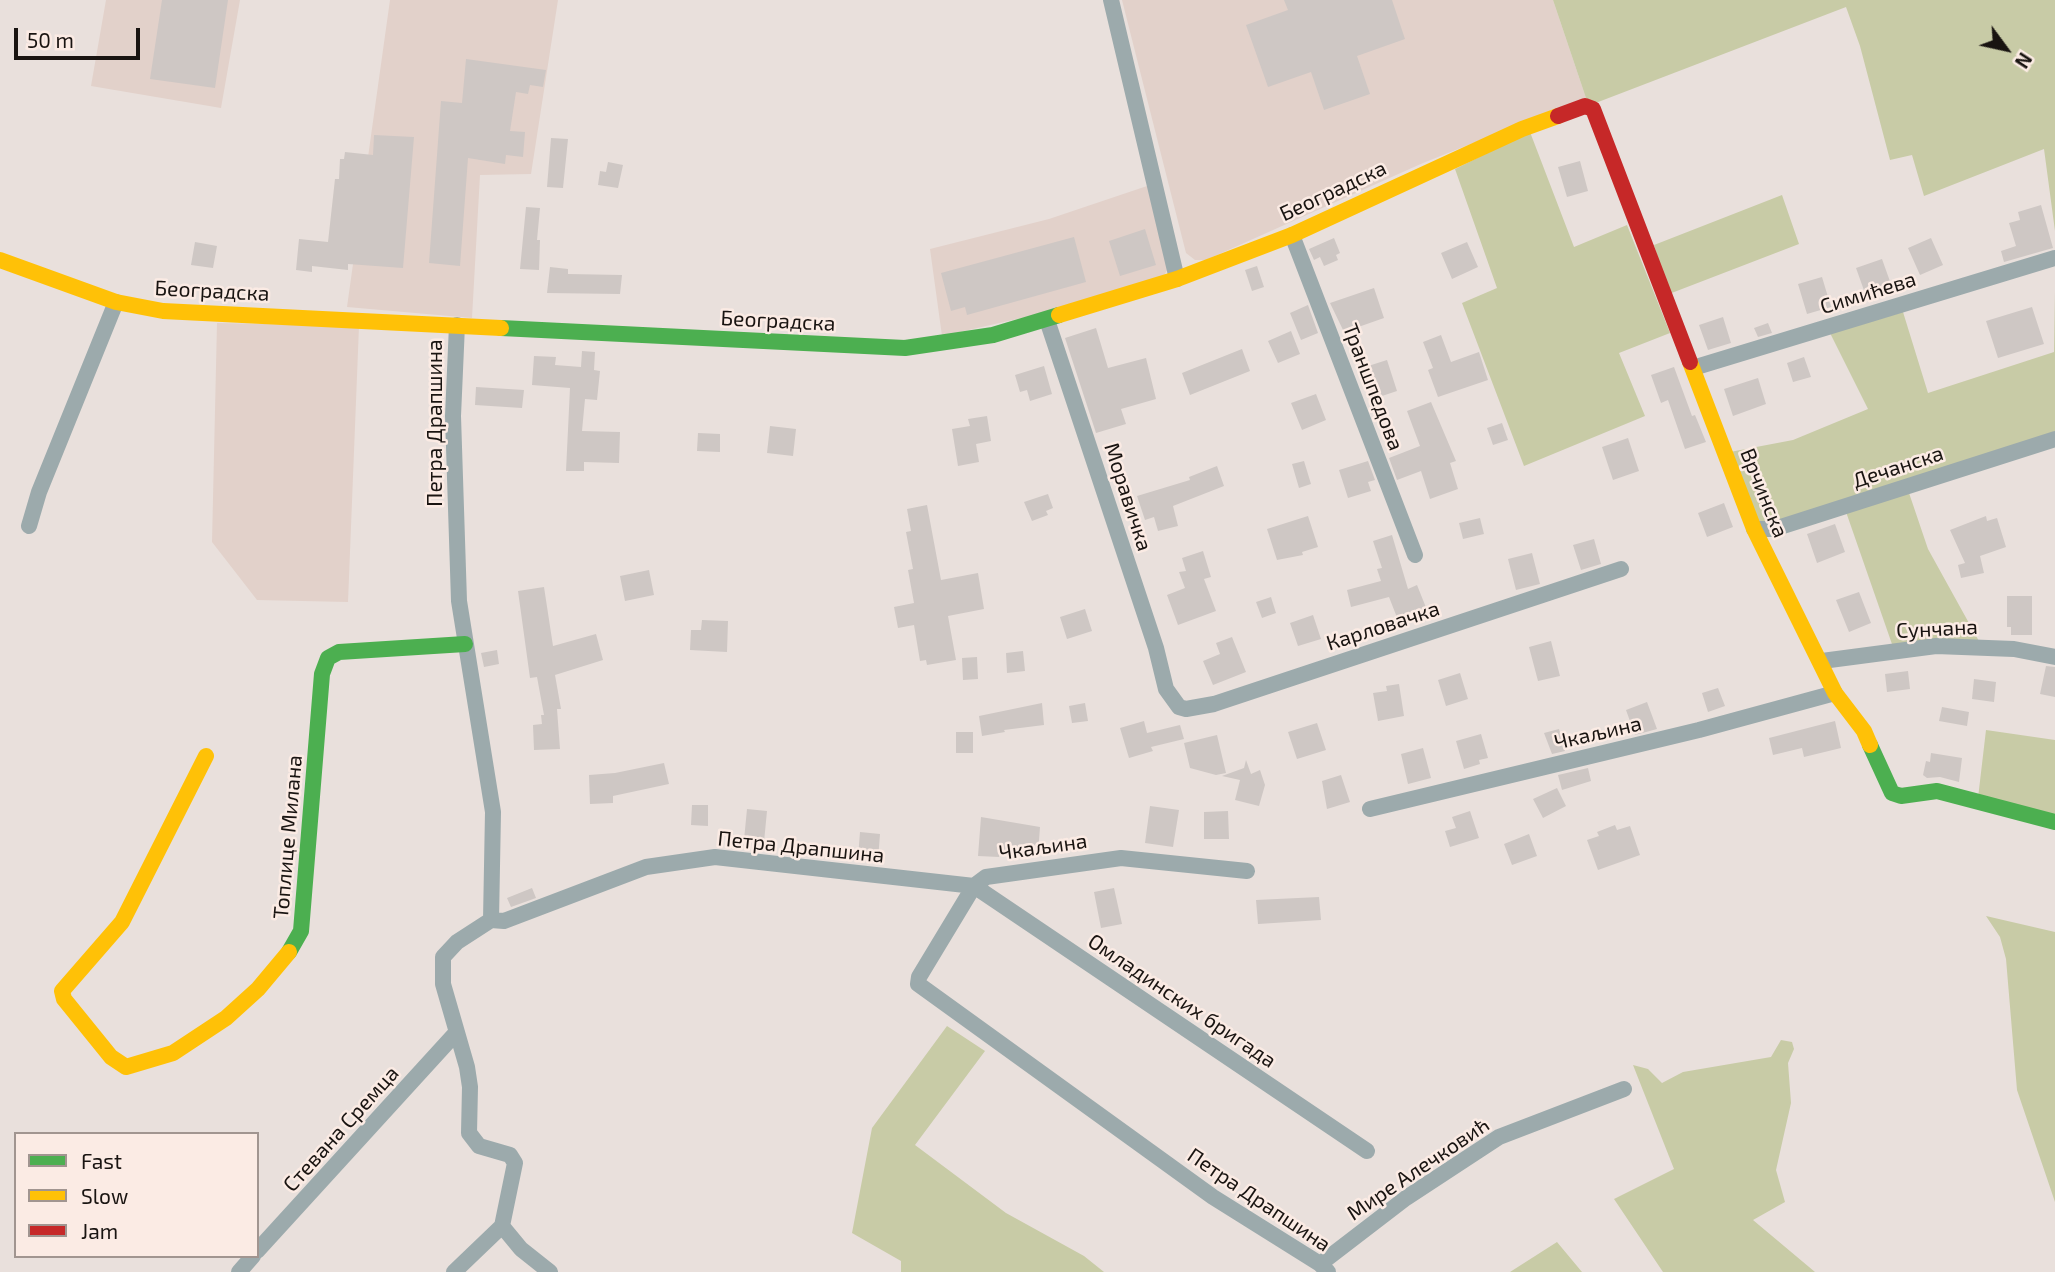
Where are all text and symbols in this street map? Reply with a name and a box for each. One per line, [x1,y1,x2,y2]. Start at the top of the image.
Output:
scale bar [18,14,144,58]
north arrow [1971,14,2041,84]
text: 50 m [27,27,74,52]
text: N [2011,49,2037,73]
street label: Београдска [1276,155,1390,227]
street label: Симићева [1817,266,1919,320]
street label: Београдска [154,275,270,307]
street label: Београдска [720,305,836,337]
street label: Траншпедова [1337,320,1409,454]
street label: Петра Драпшина [422,339,448,507]
street label: Моравичка [1099,440,1157,554]
street label: Дечанска [1849,440,1947,494]
street label: Врчинска [1735,445,1793,541]
street label: Карловачка [1323,596,1443,656]
street label: Сунчана [1896,614,1978,644]
street label: Чкаљина [1552,711,1644,755]
street label: Топлице Милана [268,754,308,920]
street label: Петра Драпшина [716,826,886,868]
street label: Чкаљина [997,828,1089,866]
street label: Омладинских бригада [1083,929,1281,1073]
street label: Стевана Сремца [278,1061,404,1197]
street label: Мире Алечковић [1342,1112,1494,1226]
legend [14,1132,259,1258]
street label: Петра Драпшина [1183,1143,1335,1257]
text: Fast [81,1148,122,1173]
text: Slow [81,1183,128,1208]
text: Jam [81,1218,118,1243]

